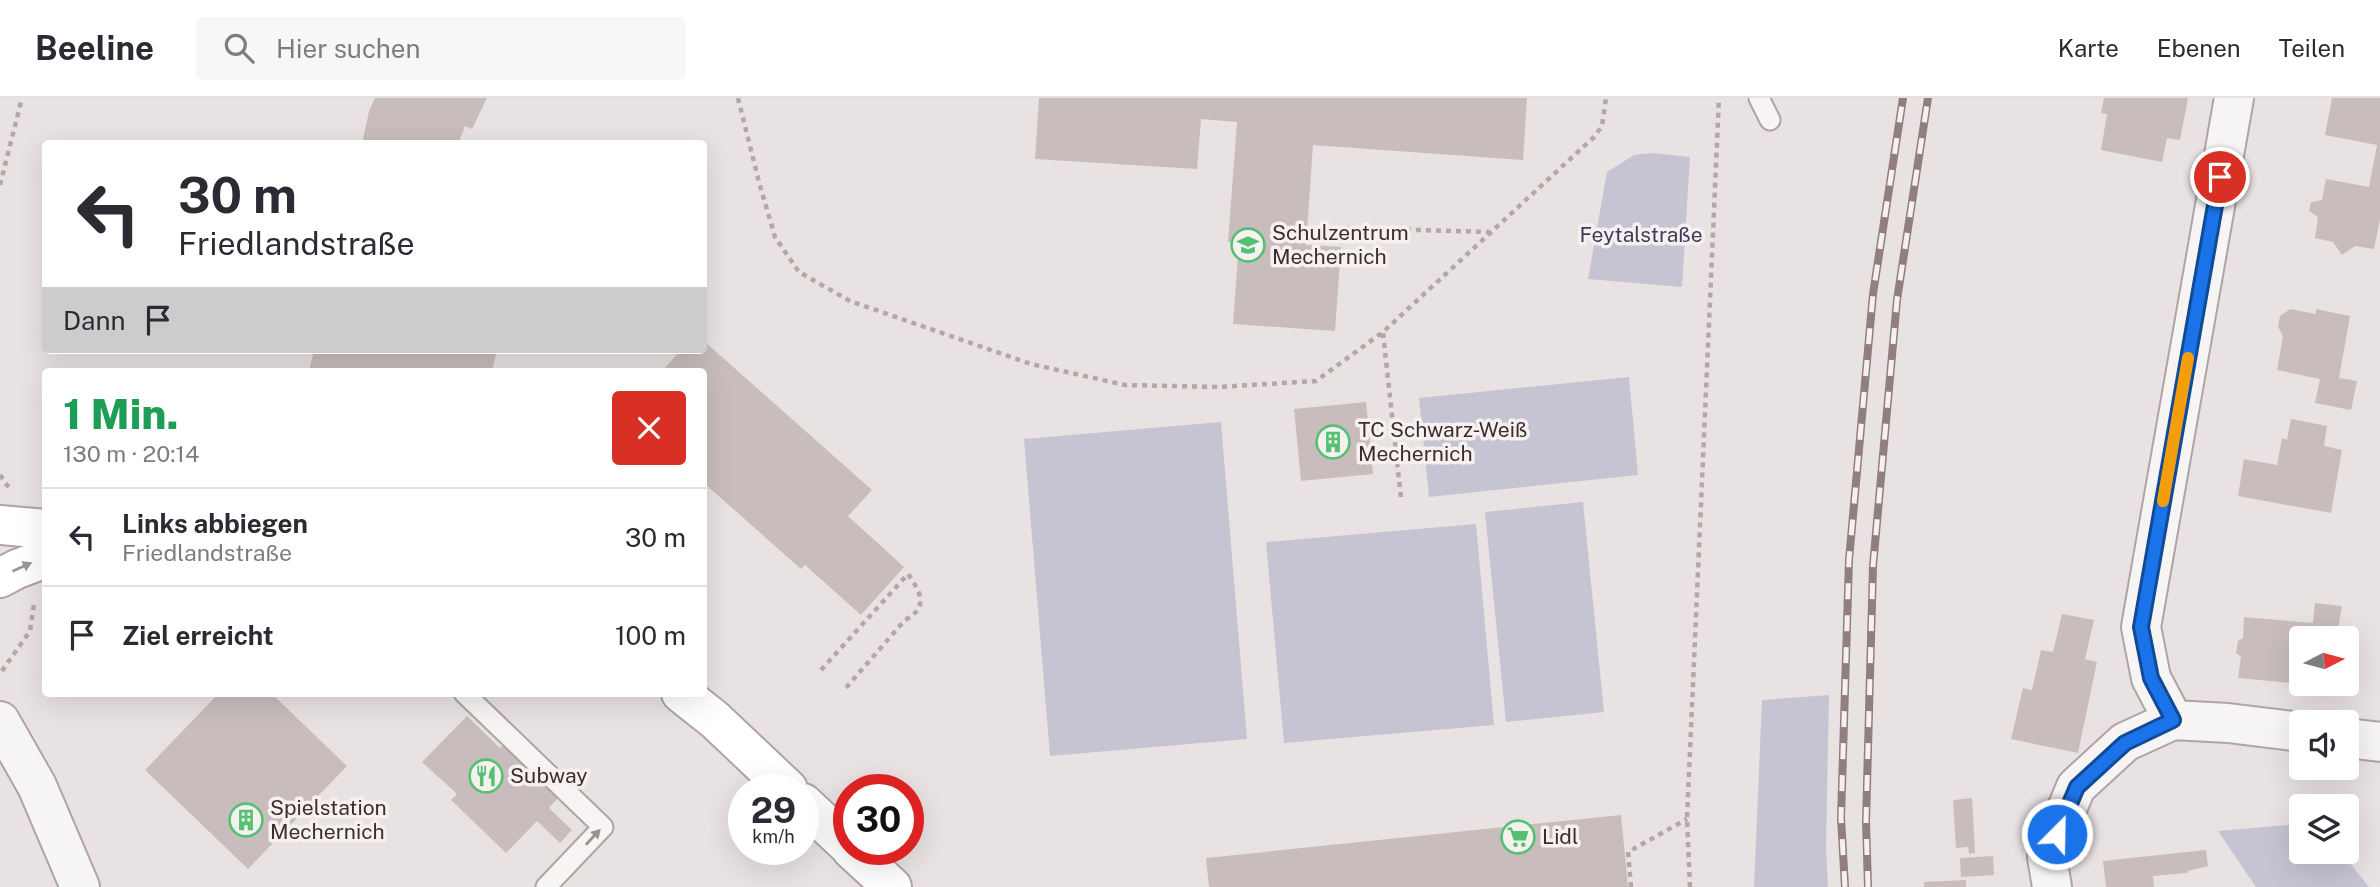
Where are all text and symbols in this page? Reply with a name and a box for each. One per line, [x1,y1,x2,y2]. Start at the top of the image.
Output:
search box [196,17,686,80]
text: Beeline [35,29,154,67]
icon: search [220,29,258,67]
text: Hier suchen [276,33,421,64]
text: Karte [2058,34,2119,62]
text: Ebenen [2157,34,2241,62]
text: Teilen [2279,34,2345,62]
pin [2190,147,2250,207]
icon: arrive [2201,158,2239,196]
text: 30 m [178,166,297,224]
icon: left [63,168,154,259]
place label: Schulzentrum Mechernich [1272,220,1409,269]
park label: Feytalstraße [1579,222,1703,247]
text: Friedlandstraße [178,225,415,262]
school or university icon: Schulzentrum Mechernich [1229,226,1267,264]
icon: arrive [139,301,177,339]
text: Dann [63,305,125,336]
text: 1 Min. [63,389,179,438]
button: close [612,391,686,465]
place label: TC Schwarz-Weiß Mechernich [1358,417,1527,466]
building icon: TC Schwarz-Weiß Mechernich [1314,423,1352,461]
text: 130 m · 20:14 [63,440,199,467]
text: Links abbiegen [122,508,308,539]
icon: left [63,518,101,556]
text: 30 m [625,522,686,553]
text: Friedlandstraße [122,539,292,566]
one-way arrow [12,561,32,573]
icon: arrive [63,616,101,654]
text: Ziel erreicht [122,620,274,651]
text: 100 m [615,620,686,651]
north arrow [2289,626,2359,696]
map controls [2289,626,2359,864]
button: sound [2289,710,2359,780]
restaurant icon: Subway [467,757,505,795]
place label: Subway [510,763,587,788]
speed limit sign: 30 [833,774,924,865]
text: 29 [751,790,796,831]
button: layers [2289,794,2359,864]
place label: Spielstation Mechernich [270,795,387,844]
position arrow [2020,797,2094,871]
building icon: Spielstation Mechernich [227,801,265,839]
supermarket icon: Lidl [1499,818,1537,856]
place label: Lidl [1542,824,1578,849]
text: km/h [752,826,795,847]
one-way arrow [584,829,600,846]

